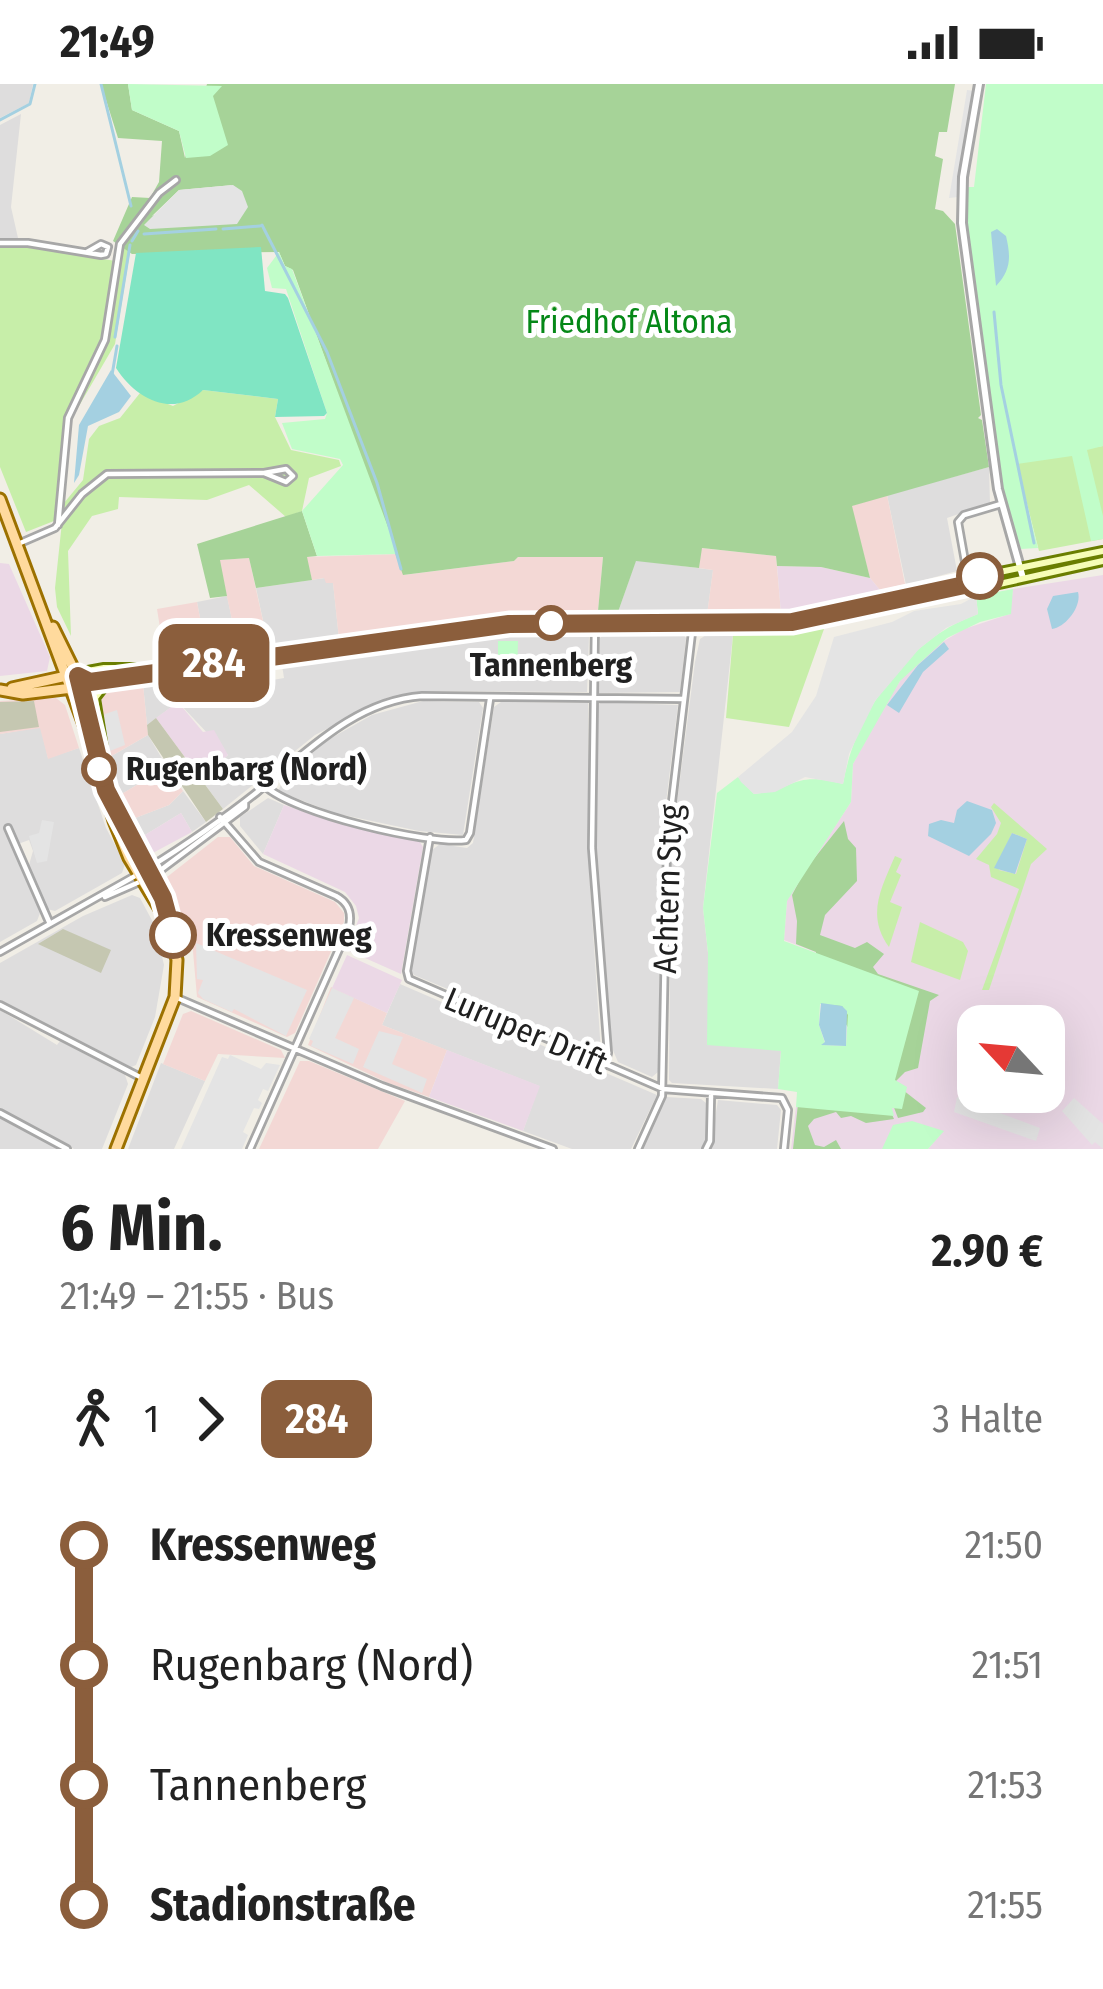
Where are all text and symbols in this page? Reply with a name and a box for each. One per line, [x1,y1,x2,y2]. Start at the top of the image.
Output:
text: 21:49 [60,15,155,69]
park label: Friedhof Altona [525,302,733,342]
unlabelled marker [958,554,1002,598]
marker: Tannenberg [535,607,567,639]
line badge: 284 [145,624,283,702]
text: 284 [182,638,246,688]
place label: Tannenberg [470,645,633,685]
place label: Rugenbarg (Nord) [126,749,367,789]
marker: Rugenbarg (Nord) [83,753,115,785]
street label: Achtern Styg [645,803,691,974]
marker: Kressenweg [151,913,195,957]
place label: Kressenweg [206,915,372,955]
street label: Luruper Drift [438,979,614,1083]
north arrow [957,1005,1065,1113]
map controls [957,1005,1065,1113]
text: 6 Min. [60,1188,223,1267]
text: 2.90 € [932,1224,1043,1278]
text: 21:49 – 21:55 · Bus [60,1273,334,1319]
icon: walk [60,1386,126,1452]
icon: forward [177,1386,243,1452]
text: 284 [285,1394,348,1444]
text: 1 [144,1396,159,1442]
text: 3 Halte [932,1396,1043,1442]
text: Kressenweg [150,1518,376,1572]
text: 21:50 [965,1522,1043,1568]
text: Rugenbarg (Nord) [150,1638,473,1692]
text: 21:51 [972,1642,1043,1688]
text: Tannenberg [150,1758,366,1812]
text: 21:53 [968,1762,1043,1808]
text: Stadionstraße [150,1878,416,1932]
text: 21:55 [967,1882,1043,1928]

